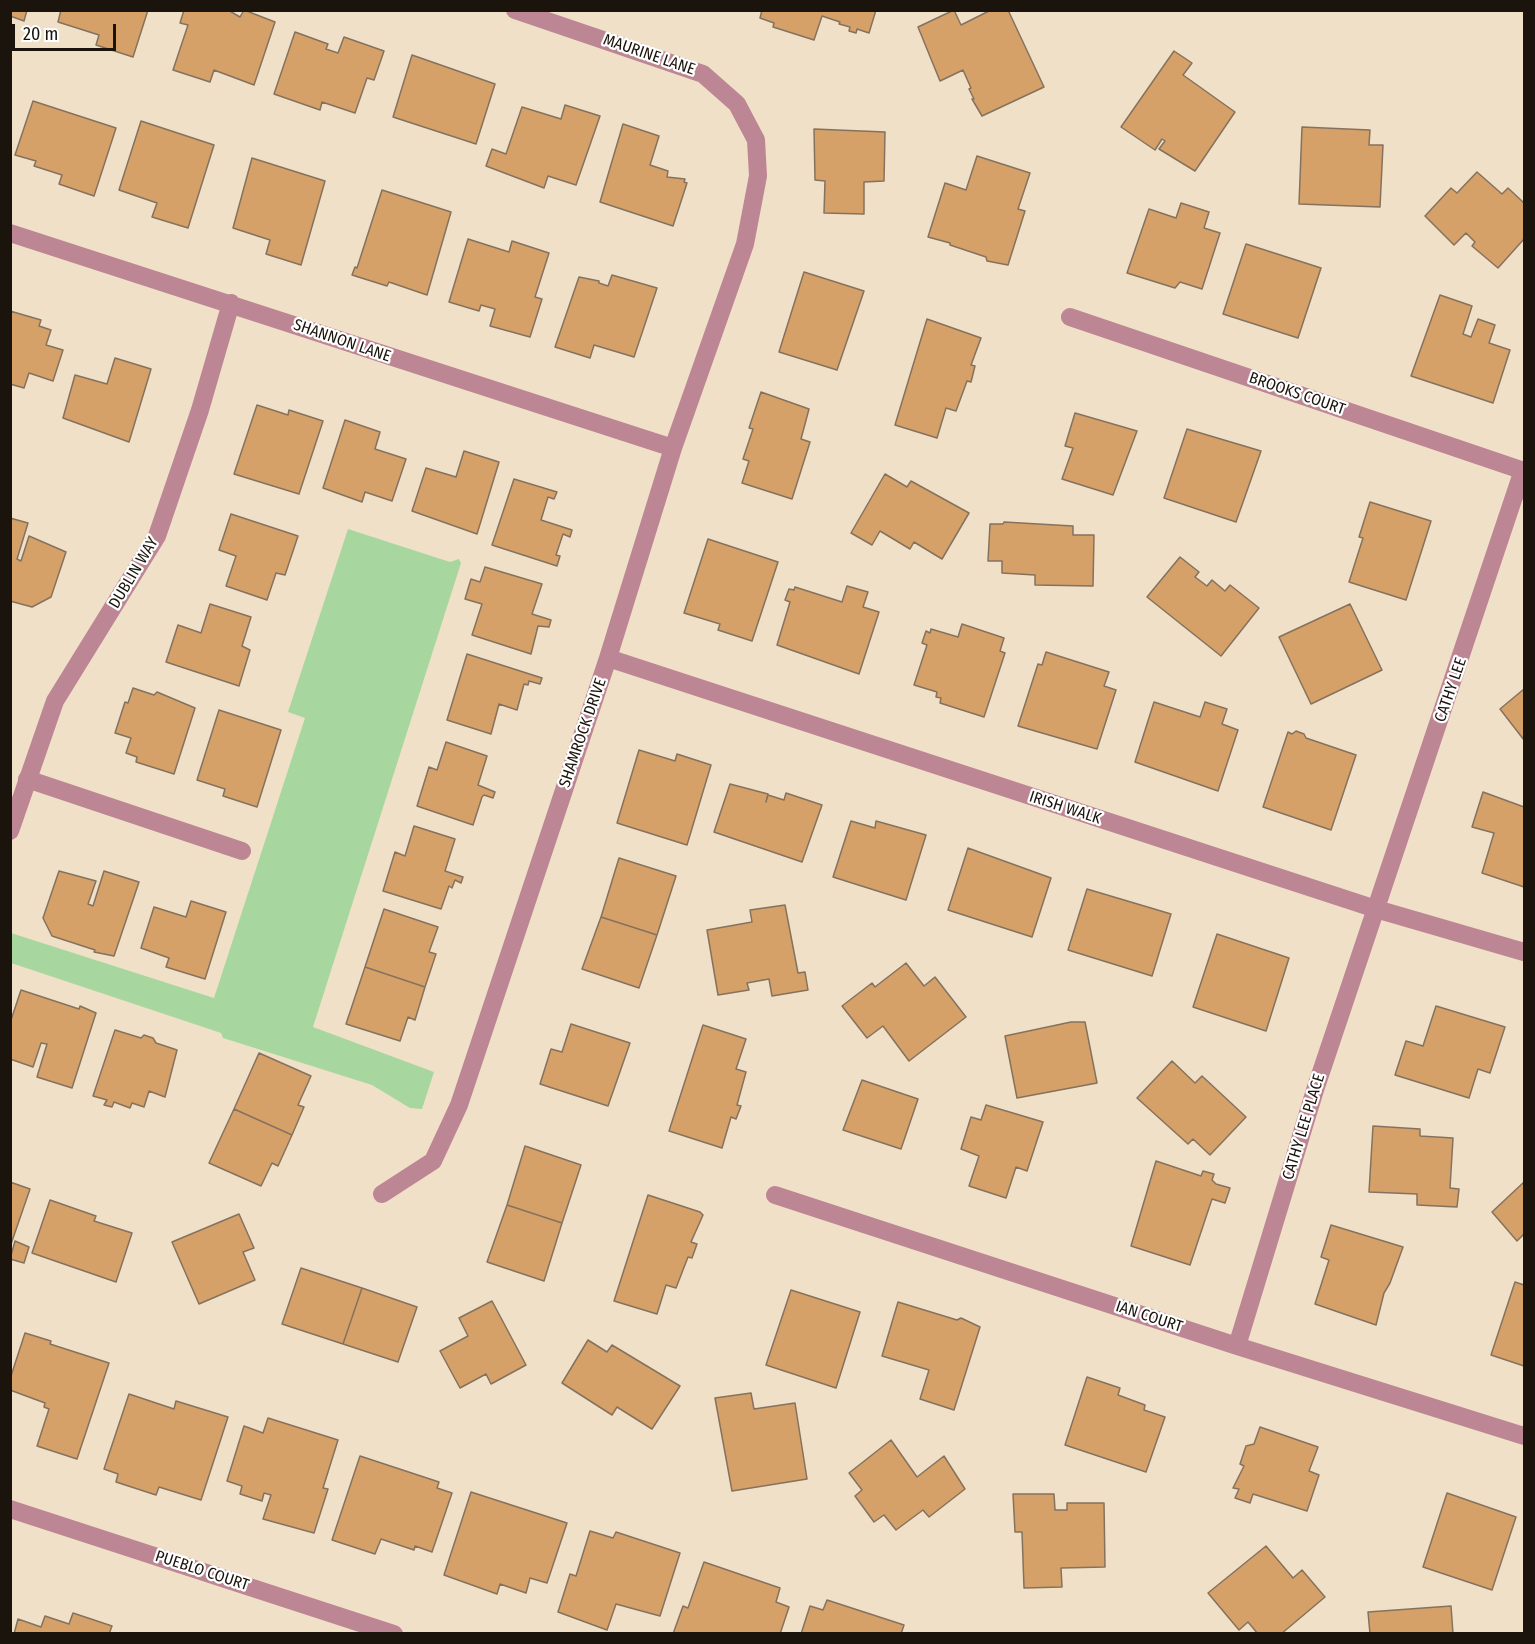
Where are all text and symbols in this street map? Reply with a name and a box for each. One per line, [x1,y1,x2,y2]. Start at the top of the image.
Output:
scale bar [15,12,118,50]
text: 20 m [23,23,58,45]
street label: MAURINE LANE [601,30,697,80]
street label: SHANNON LANE [291,315,393,367]
street label: BROOKS COURT [1246,369,1348,419]
street label: DUBLIN WAY [105,534,163,612]
street label: CATHY LEE [1431,655,1471,725]
street label: SHAMROCK DRIVE [555,676,611,790]
street label: IRISH WALK [1027,787,1103,829]
street label: CATHY LEE PLACE [1279,1072,1329,1182]
street label: IAN COURT [1113,1297,1185,1337]
street label: PUEBLO COURT [153,1547,251,1595]

